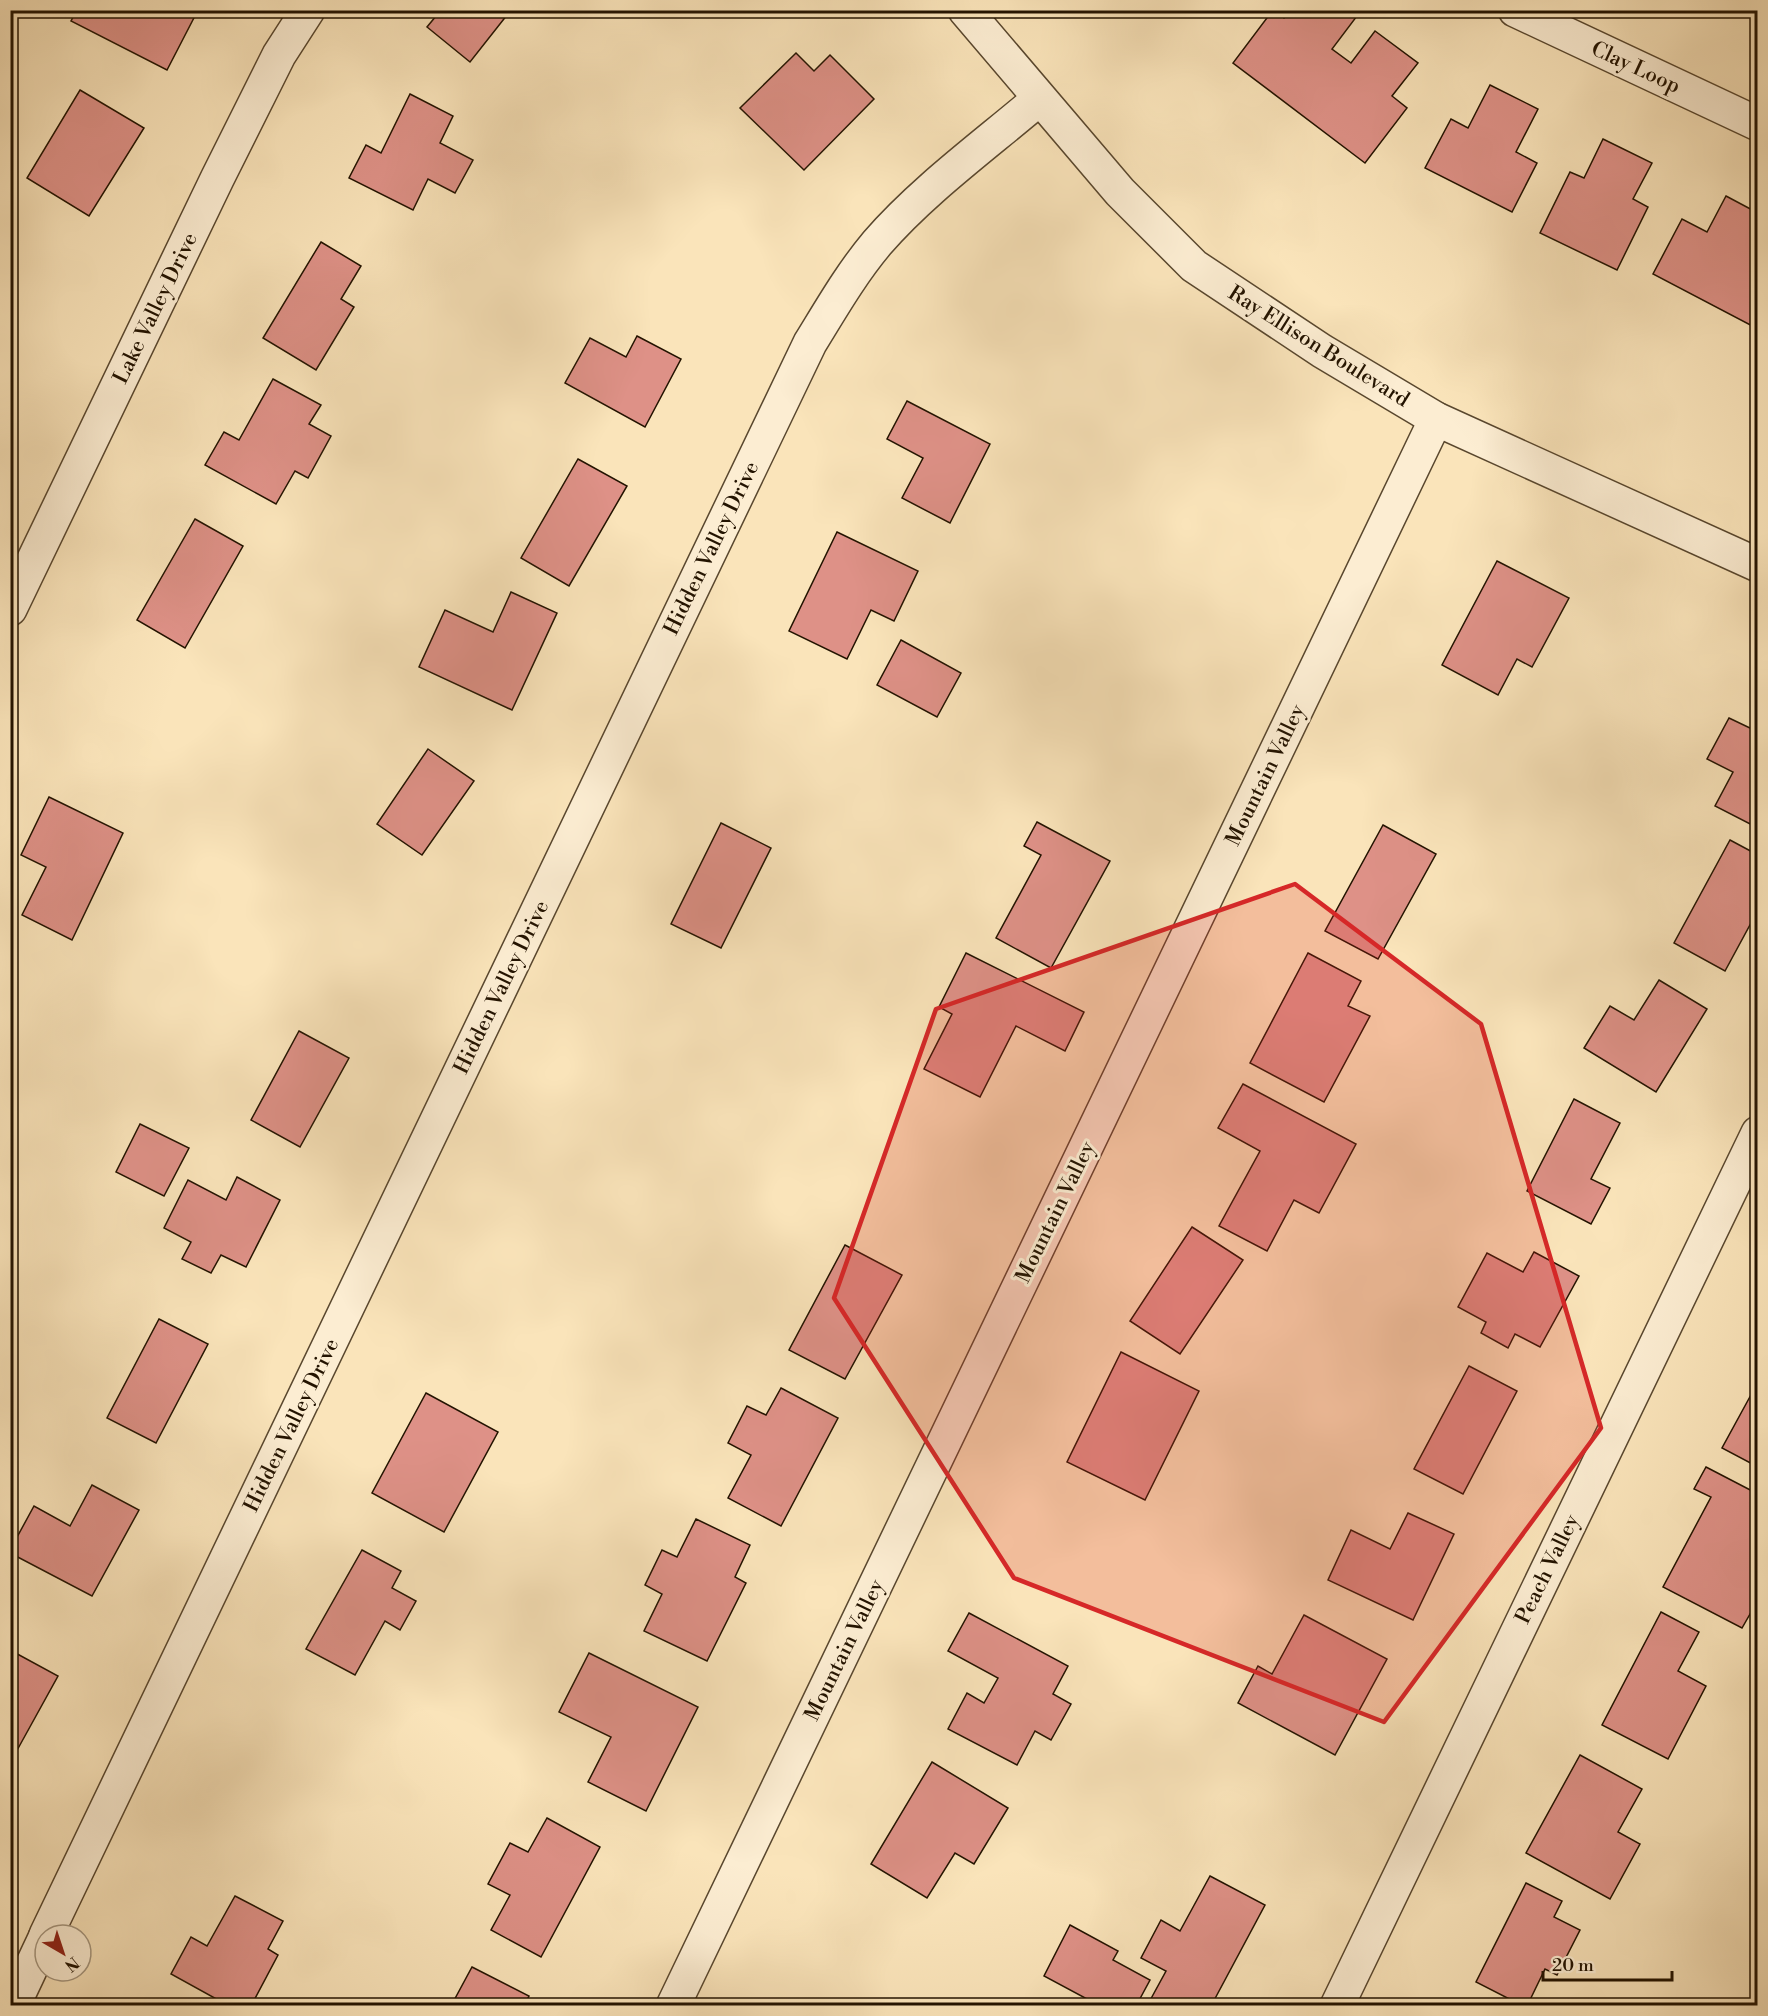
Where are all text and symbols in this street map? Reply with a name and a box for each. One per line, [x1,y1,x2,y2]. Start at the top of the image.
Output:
street label: Clay Loop [1587,36,1684,100]
street label: Lake Valley Drive [108,229,204,388]
street label: Ray Ellison Boulevard [1223,280,1414,413]
street label: Hidden Valley Drive [659,457,765,639]
street label: Mountain Valley [1220,700,1312,850]
street label: Hidden Valley Drive [449,896,555,1078]
street label: Mountain Valley [1010,1137,1102,1287]
street label: Hidden Valley Drive [239,1334,345,1516]
street label: Peach Valley [1510,1510,1586,1628]
street label: Mountain Valley [799,1575,891,1725]
north arrow [33,1923,93,1983]
scale bar [1543,1944,1672,1982]
text: N [60,1952,83,1976]
text: 20 m [1552,1954,1594,1977]

